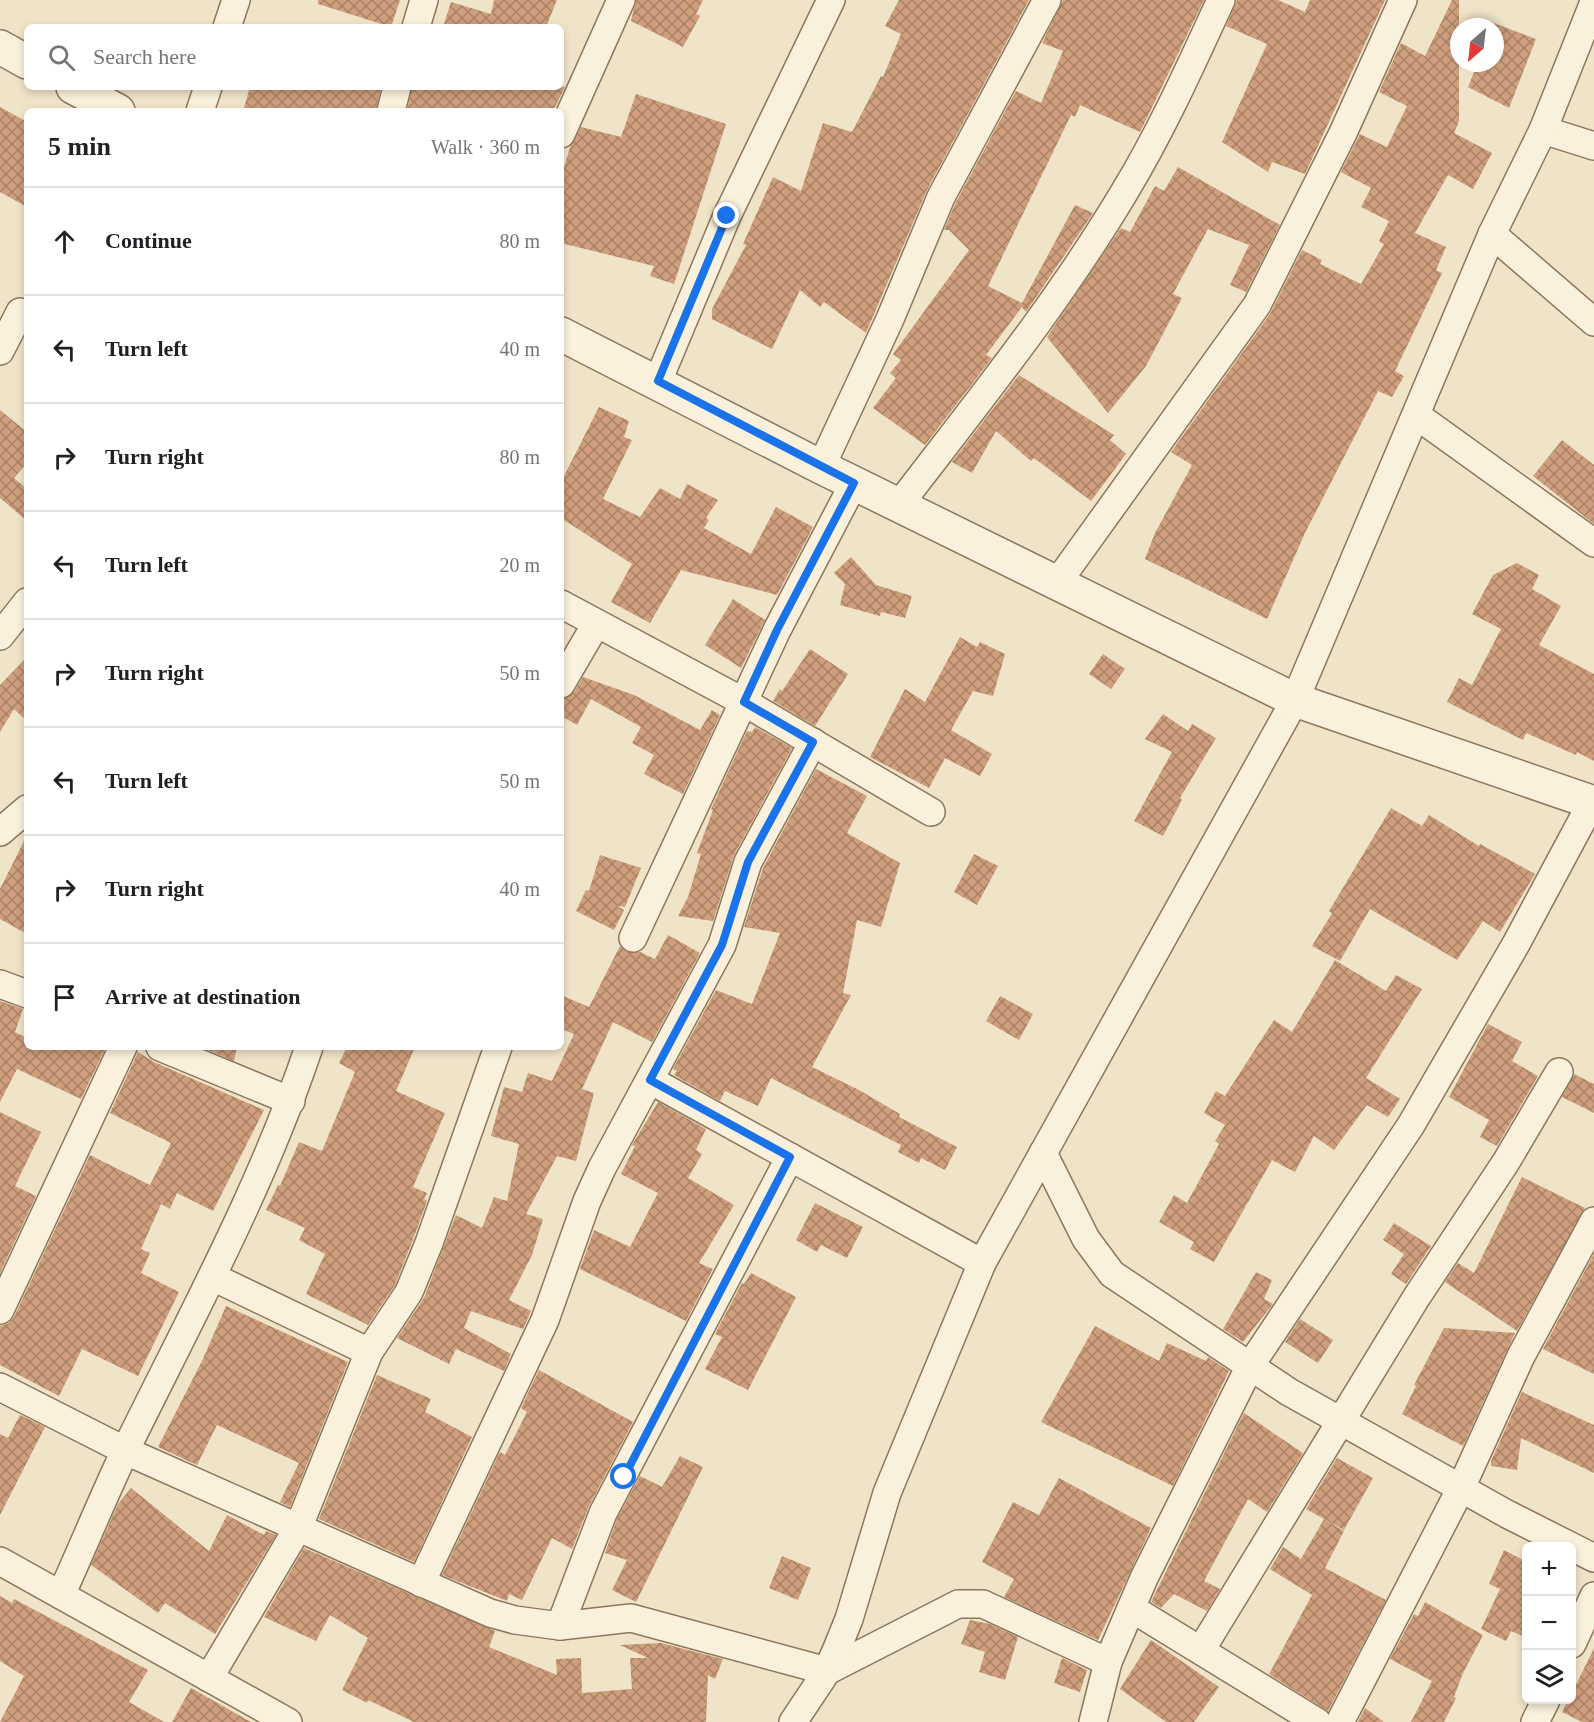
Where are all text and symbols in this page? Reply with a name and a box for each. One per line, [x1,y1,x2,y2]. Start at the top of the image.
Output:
north arrow [1450,18,1504,72]
search box [24,24,564,90]
icon: search [45,41,78,74]
text: Search here [93,44,196,69]
text: 5 min [48,132,111,161]
text: Walk · 360 m [431,136,540,158]
route end [713,202,739,228]
icon: ahead [48,225,81,258]
text: Continue [105,228,192,253]
text: 80 m [499,230,540,252]
icon: left [48,333,81,366]
text: Turn left [105,336,188,361]
text: 40 m [499,338,540,360]
icon: right [48,441,81,474]
text: Turn right [105,444,204,469]
text: 80 m [499,446,540,468]
icon: left [48,549,81,582]
text: Turn left [105,552,188,577]
text: 20 m [499,554,540,576]
icon: right [48,657,81,690]
text: Turn right [105,660,204,685]
text: 50 m [499,662,540,684]
icon: left [48,765,81,798]
text: Turn left [105,768,188,793]
text: 50 m [499,770,540,792]
icon: right [48,873,81,906]
text: Turn right [105,876,204,901]
text: 40 m [499,878,540,900]
icon: arrive [48,981,81,1014]
text: Arrive at destination [105,984,301,1009]
route start [610,1463,636,1489]
map controls [1522,1542,1576,1704]
button: + [1522,1542,1576,1596]
button: − [1522,1596,1576,1650]
button: layers [1522,1650,1576,1704]

